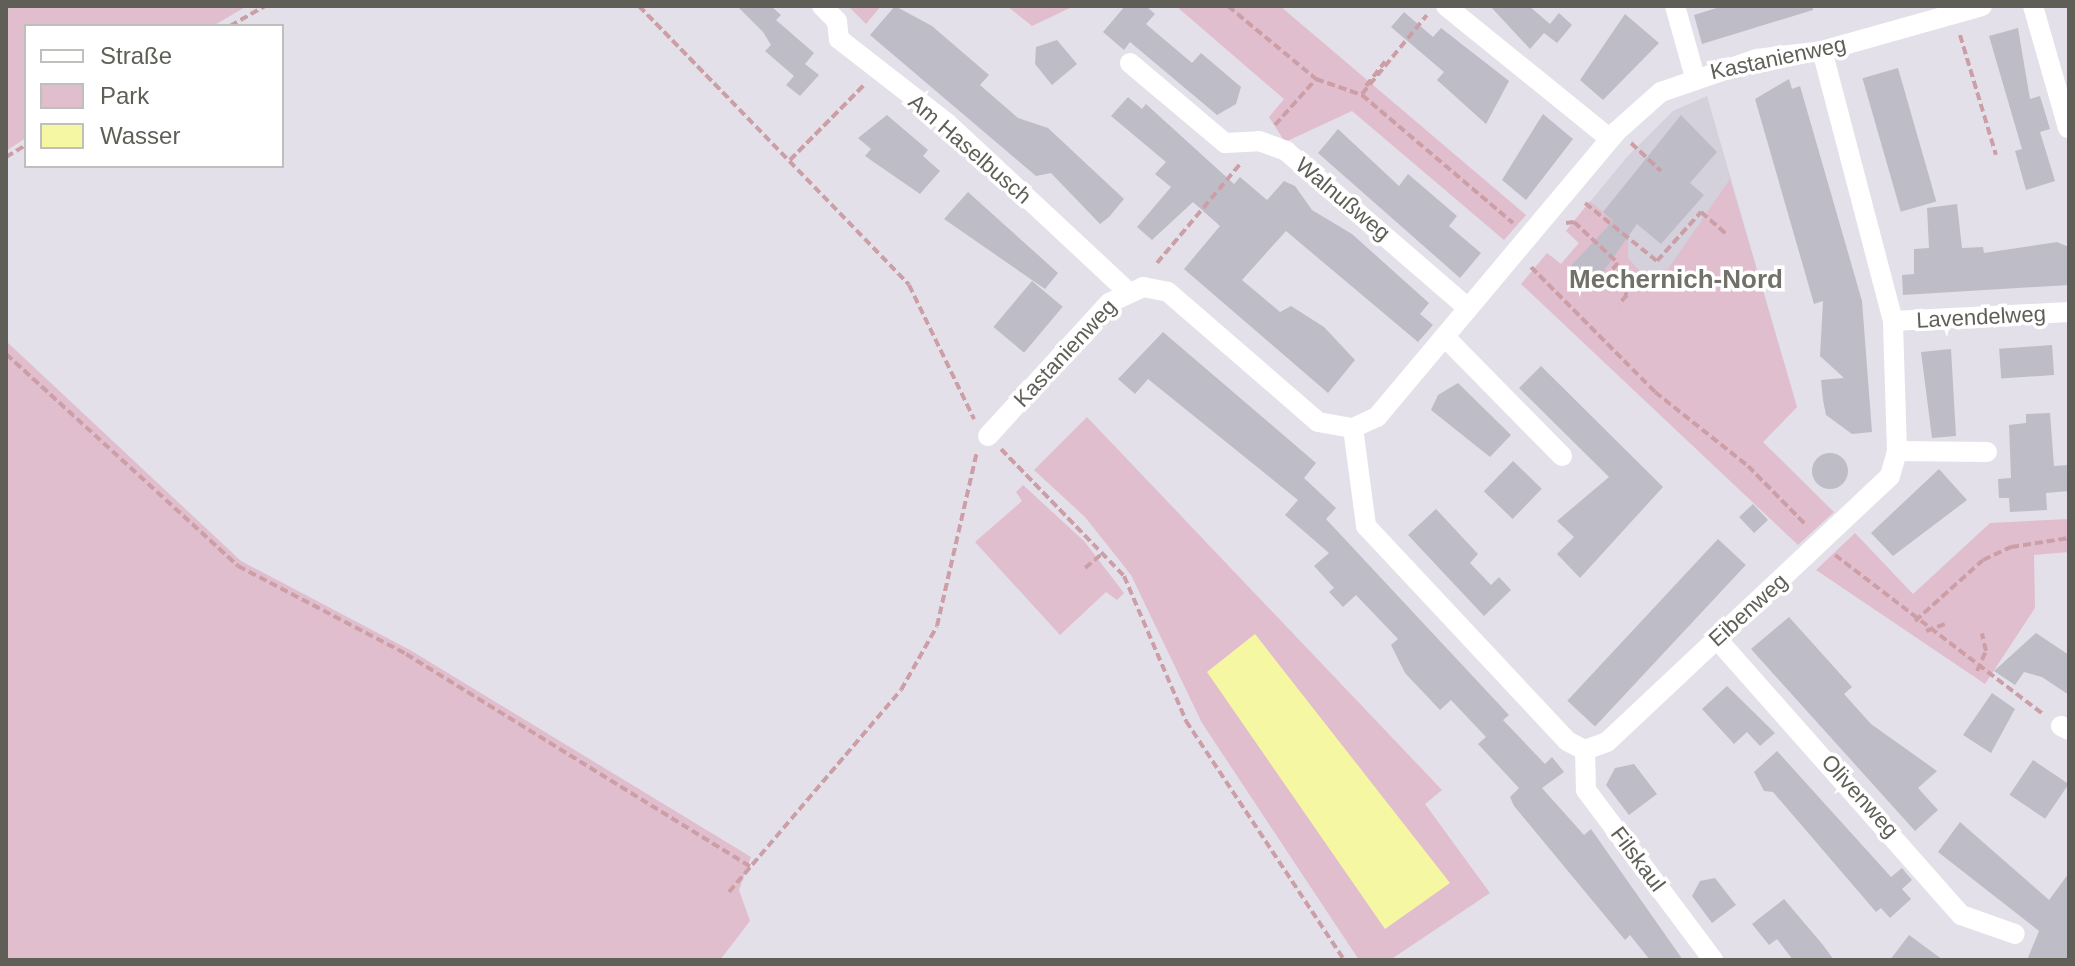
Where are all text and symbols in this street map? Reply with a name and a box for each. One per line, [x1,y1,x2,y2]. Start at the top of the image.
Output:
legend [24,24,284,168]
street label: Kastanienweg [1708,31,1848,85]
text: Straße [100,42,172,69]
text: Park [100,82,149,109]
street label: Am Haselbusch [903,89,1037,209]
text: Wasser [100,122,180,149]
street label: Walnußweg [1290,152,1396,246]
district label: Mechernich-Nord [1569,264,1783,296]
street label: Kastanienweg [1008,293,1122,413]
street label: Lavendelweg [1916,300,2046,334]
street label: Eibenweg [1703,568,1793,652]
street label: Olivenweg [1816,749,1904,843]
street label: Filskaul [1605,821,1671,897]

